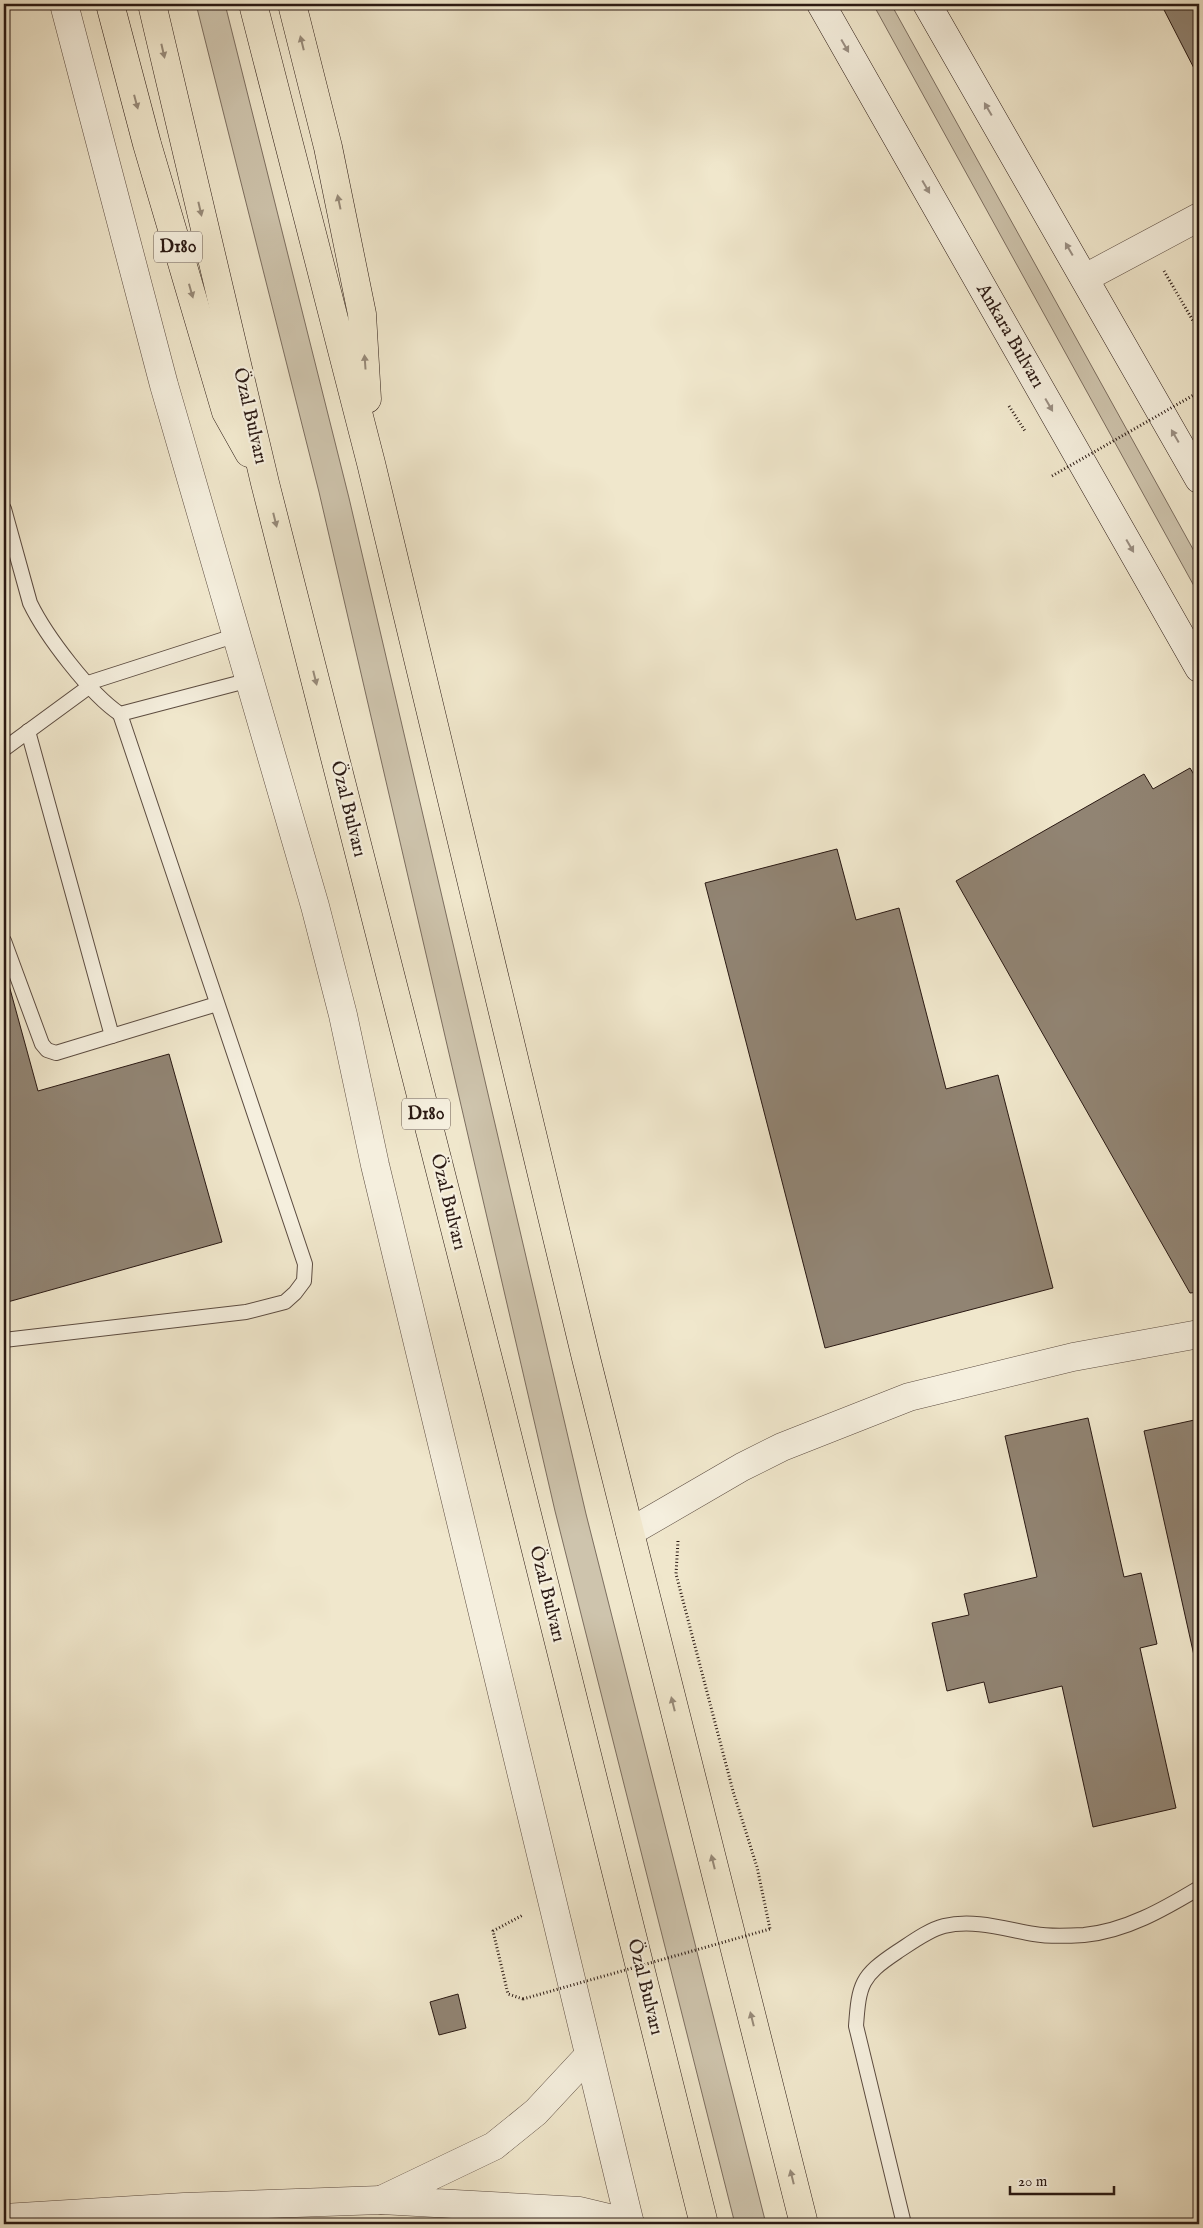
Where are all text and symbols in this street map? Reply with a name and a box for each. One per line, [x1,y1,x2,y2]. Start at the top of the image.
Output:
one-way arrow [298,36,306,51]
one-way arrow [841,40,850,53]
one-way arrow [159,44,167,59]
one-way arrow [132,94,140,109]
one-way arrow [983,102,992,115]
one-way arrow [921,181,930,194]
one-way arrow [335,194,343,209]
one-way arrow [196,202,204,217]
road number: D180 [154,232,202,262]
one-way arrow [1064,243,1073,256]
street label: Ankara Bulvarı [970,279,1050,393]
one-way arrow [187,284,195,299]
one-way arrow [361,353,369,369]
street label: Özal Bulvarı [227,365,273,467]
one-way arrow [1045,398,1054,411]
one-way arrow [1171,429,1179,444]
one-way arrow [271,513,279,528]
one-way arrow [1125,539,1134,552]
one-way arrow [311,670,319,685]
street label: Özal Bulvarı [324,758,372,860]
road number: D180 [402,1098,450,1130]
street label: Özal Bulvarı [424,1151,472,1253]
street label: Özal Bulvarı [523,1543,571,1645]
one-way arrow [669,1697,677,1712]
one-way arrow [708,1854,716,1869]
street label: Özal Bulvarı [621,1936,669,2038]
one-way arrow [748,2012,756,2027]
scale bar [1010,2163,1114,2195]
one-way arrow [788,2169,796,2184]
text: 20 m [1018,2172,1048,2191]

